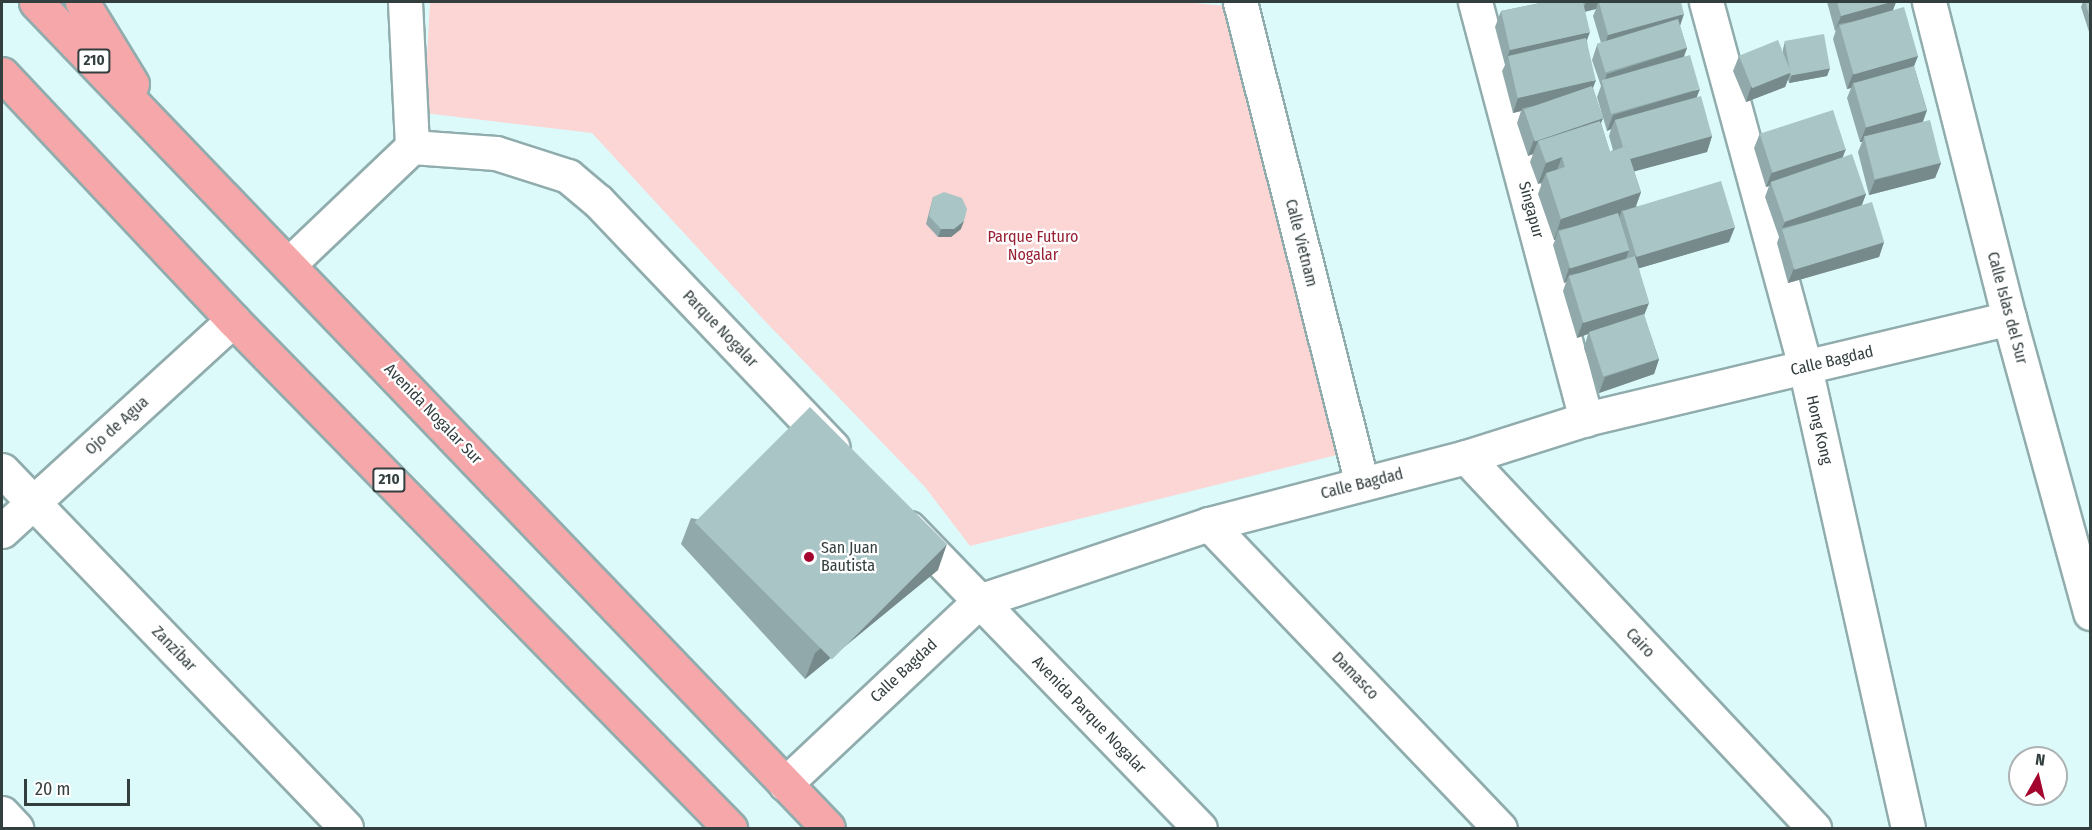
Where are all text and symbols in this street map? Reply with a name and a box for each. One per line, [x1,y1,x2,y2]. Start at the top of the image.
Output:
road number: 210 [76,49,112,73]
street label: Singapur [1514,180,1548,240]
street label: Calle Vietnam [1281,197,1321,289]
park label: Parque Futuro Nogalar [987,227,1079,265]
street label: Calle Islas del Sur [1983,250,2031,366]
street label: Parque Nogalar [678,286,762,372]
street label: Calle Bagdad [1789,342,1875,380]
street label: Avenida Nogalar Sur [380,360,486,468]
street label: Ojo de Agua [81,393,153,459]
street label: Hong Kong [1802,394,1836,466]
street label: Calle Bagdad [1319,464,1405,504]
road number: 210 [371,468,407,492]
place label: San Juan Bautista [821,538,878,576]
marker: San Juan Bautista [802,550,816,564]
street label: Zanzíbar [148,622,200,676]
street label: Cairo [1622,624,1658,662]
street label: Calle Bagdad [867,635,941,707]
street label: Damasco [1328,648,1382,704]
street label: Avenida Parque Nogalar [1028,652,1150,778]
north arrow [2008,746,2068,806]
text: N [2034,750,2046,770]
scale bar [27,767,134,805]
text: 20 m [35,778,70,800]

